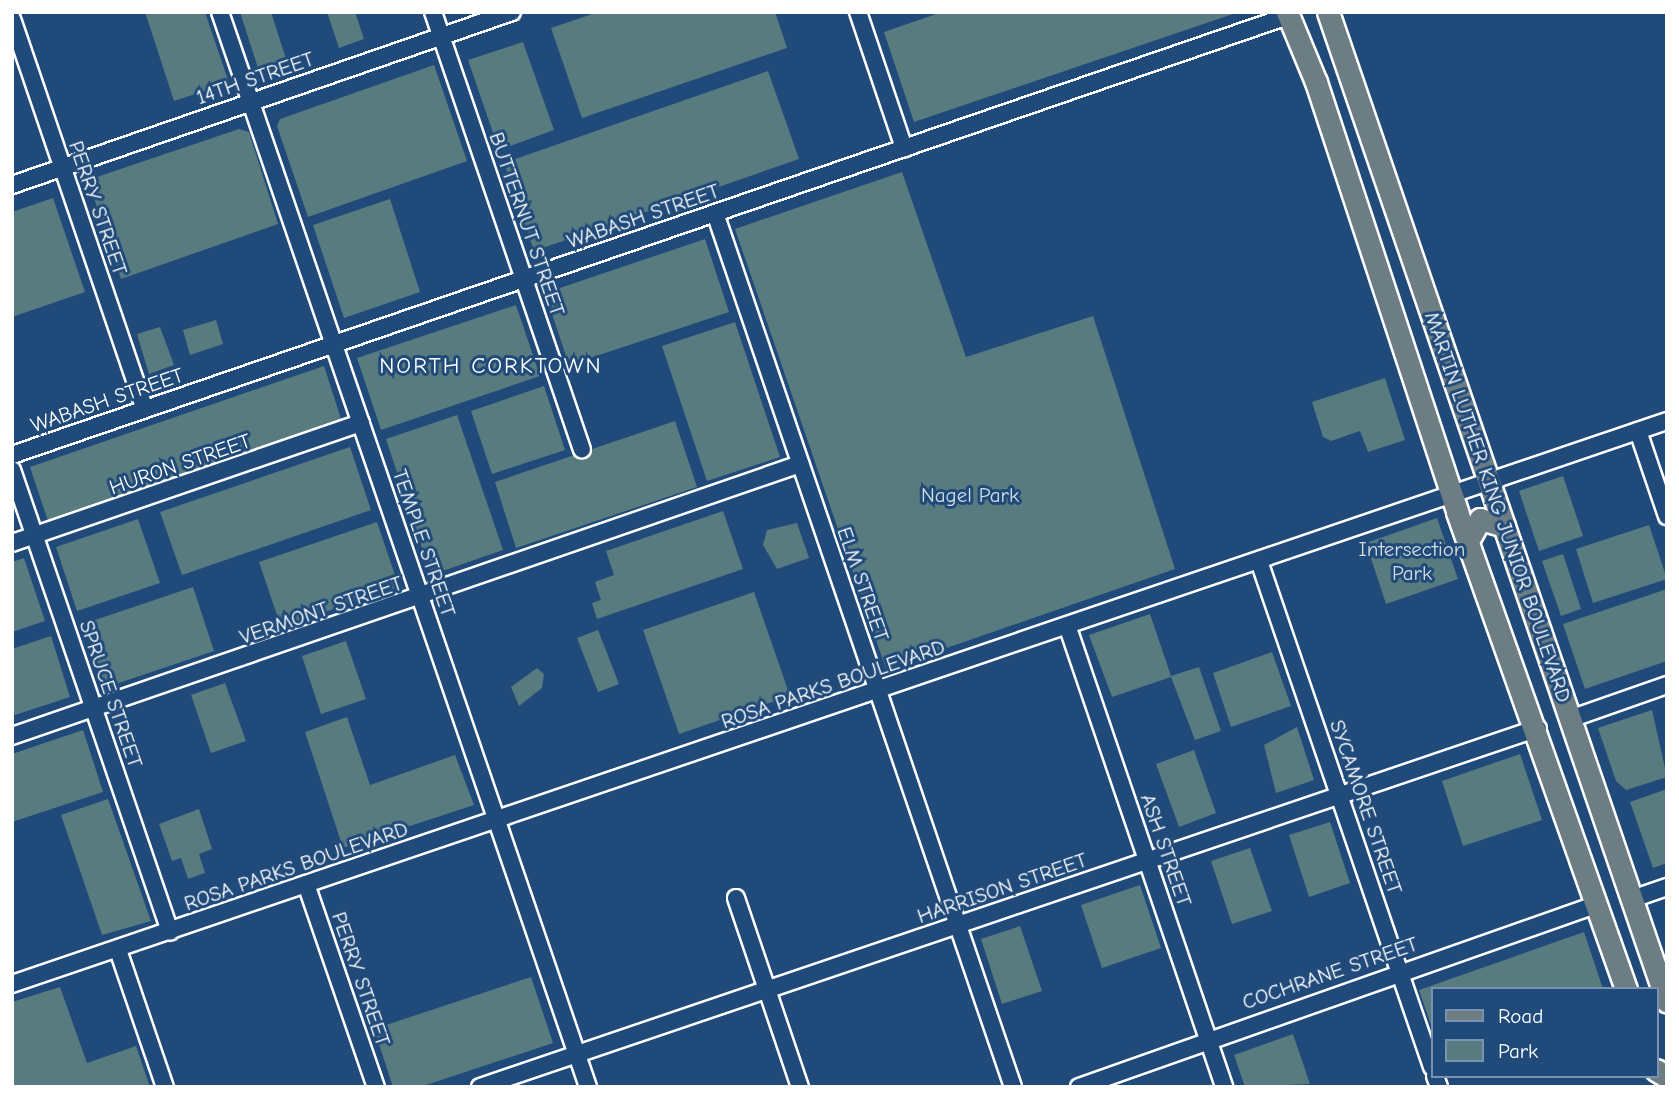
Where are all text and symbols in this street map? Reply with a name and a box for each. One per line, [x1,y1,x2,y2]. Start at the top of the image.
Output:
street label: 14TH STREET [193,46,317,110]
street label: BUTTERNUT STREET [484,129,570,319]
street label: PERRY STREET [63,138,133,278]
street label: WABASH STREET [563,178,723,254]
street label: MARTIN LUTHER KING JUNIOR BOULEVARD [1419,308,1577,706]
district label: NORTH CORKTOWN [381,352,601,380]
street label: WABASH STREET [27,362,187,438]
street label: HURON STREET [106,428,254,500]
street label: TEMPLE STREET [387,466,461,620]
park label: Nagel Park [921,482,1019,508]
street label: ELM STREET [832,524,894,644]
park label: Intersection Park [1359,536,1465,586]
street label: VERMONT STREET [236,570,406,650]
street label: SPRUCE STREET [74,617,148,771]
street label: ROSA PARKS BOULEVARD [718,634,948,734]
street label: SYCAMORE STREET [1324,716,1408,898]
street label: ASH STREET [1135,790,1197,910]
street label: ROSA PARKS BOULEVARD [181,816,411,916]
street label: HARRISON STREET [914,847,1090,929]
street label: PERRY STREET [326,909,396,1049]
street label: COCHRANE STREET [1239,931,1421,1015]
legend [1430,987,1658,1078]
text: Road [1498,1004,1543,1028]
text: Park [1498,1039,1538,1063]

